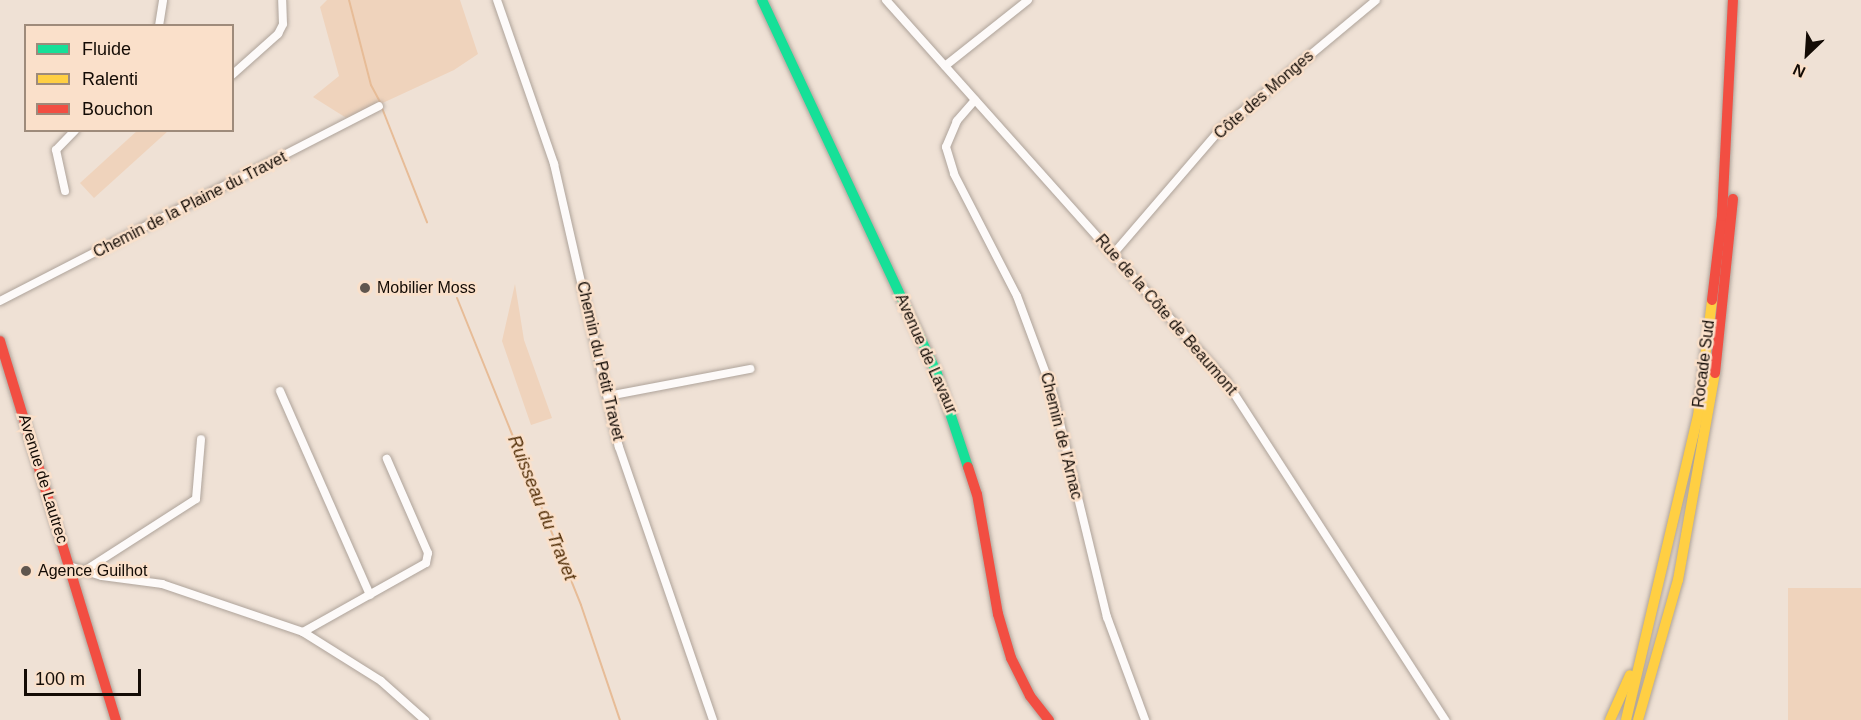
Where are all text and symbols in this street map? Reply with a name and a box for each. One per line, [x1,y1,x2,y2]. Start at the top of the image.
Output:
legend [24,24,234,132]
north arrow [1777,24,1837,84]
text: Fluide [82,39,131,59]
street label: Côte des Monges [1210,47,1318,143]
text: N [1790,61,1808,81]
text: Ralenti [82,69,138,89]
text: Bouchon [82,99,153,119]
street label: Chemin de la Plaine du Travet [90,148,290,262]
street label: Rue de la Côte de Beaumont [1091,231,1241,399]
place label: Mobilier Moss [377,278,476,298]
street label: Chemin du Petit Travet [572,279,628,443]
marker: Mobilier Moss [358,281,372,295]
street label: Avenue de Lavaur [891,291,961,417]
street label: Rocade Sud [1689,319,1719,409]
street label: Chemin de l'Arnac [1036,370,1086,502]
street label: Avenue de Lautrec [14,412,72,546]
water label: Ruisseau du Travet [503,432,581,584]
place label: Agence Guilhot [38,561,147,581]
marker: Agence Guilhot [19,564,33,578]
scale bar [27,657,144,695]
text: 100 m [35,669,85,689]

